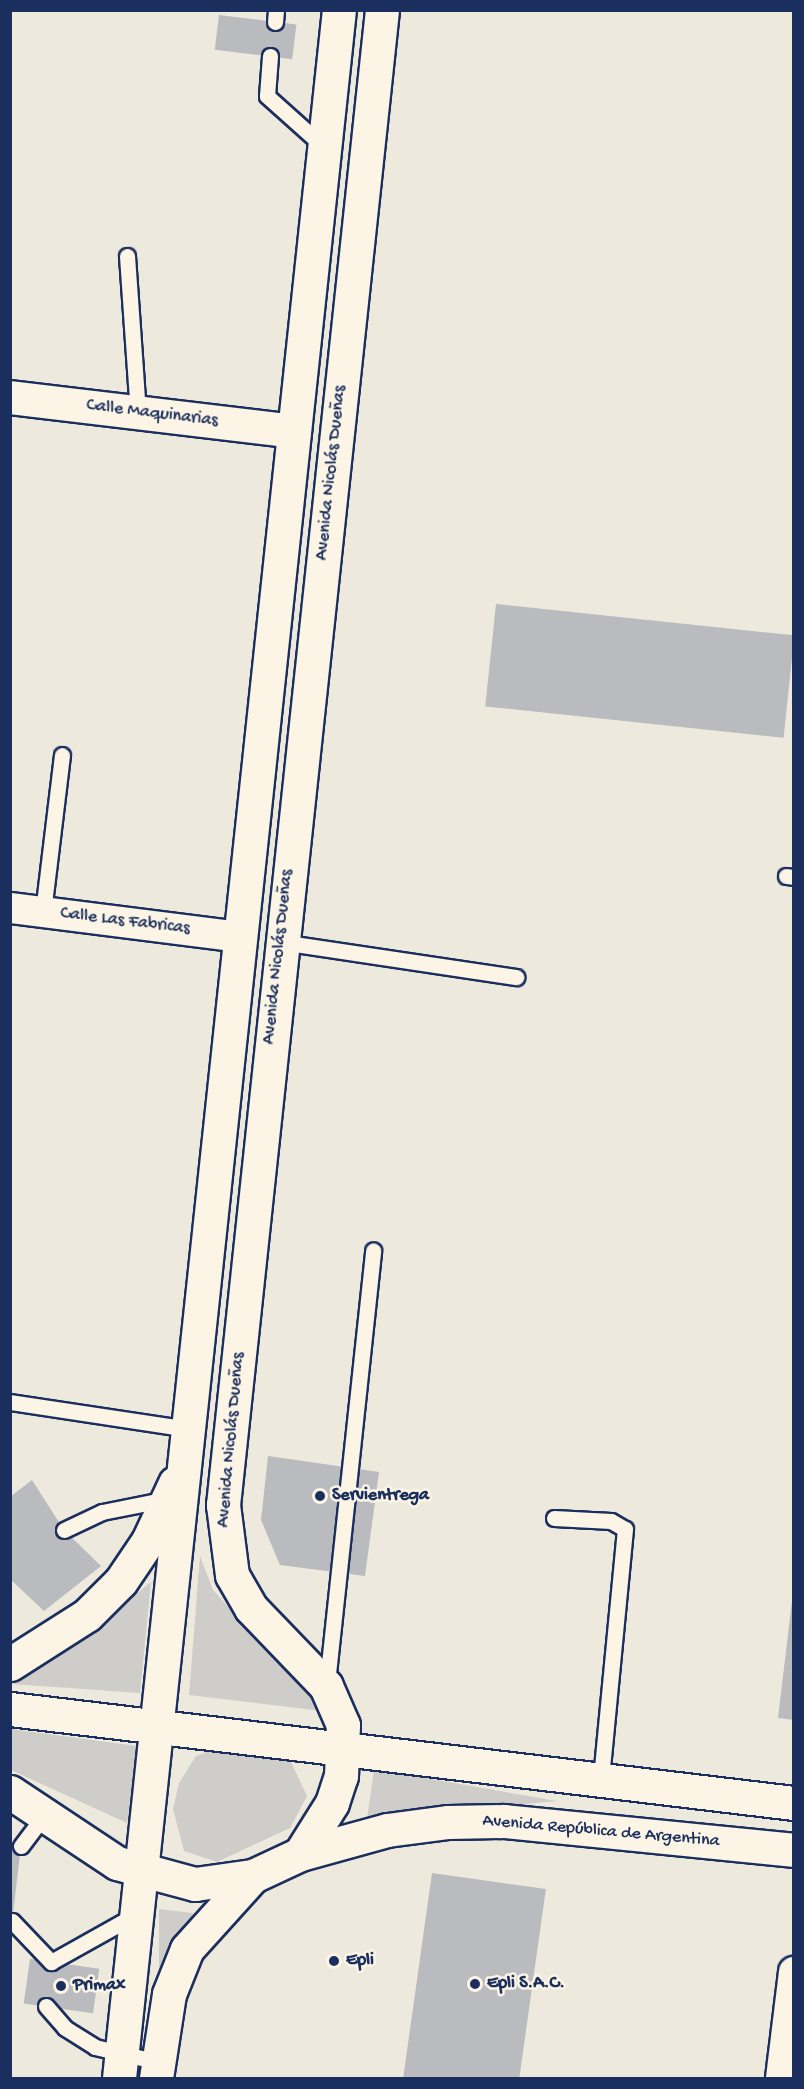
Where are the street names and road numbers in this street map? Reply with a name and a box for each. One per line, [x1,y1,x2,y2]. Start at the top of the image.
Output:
street label: Avenida Nicolás Dueñas [312,385,352,561]
street label: Calle Maquinarias [85,395,219,433]
street label: Avenida Nicolás Dueñas [259,869,299,1045]
street label: Calle Las Fabricas [59,903,191,941]
street label: Avenida Nicolás Dueñas [214,1352,250,1528]
street label: Avenida República de Argentina [482,1811,720,1853]

